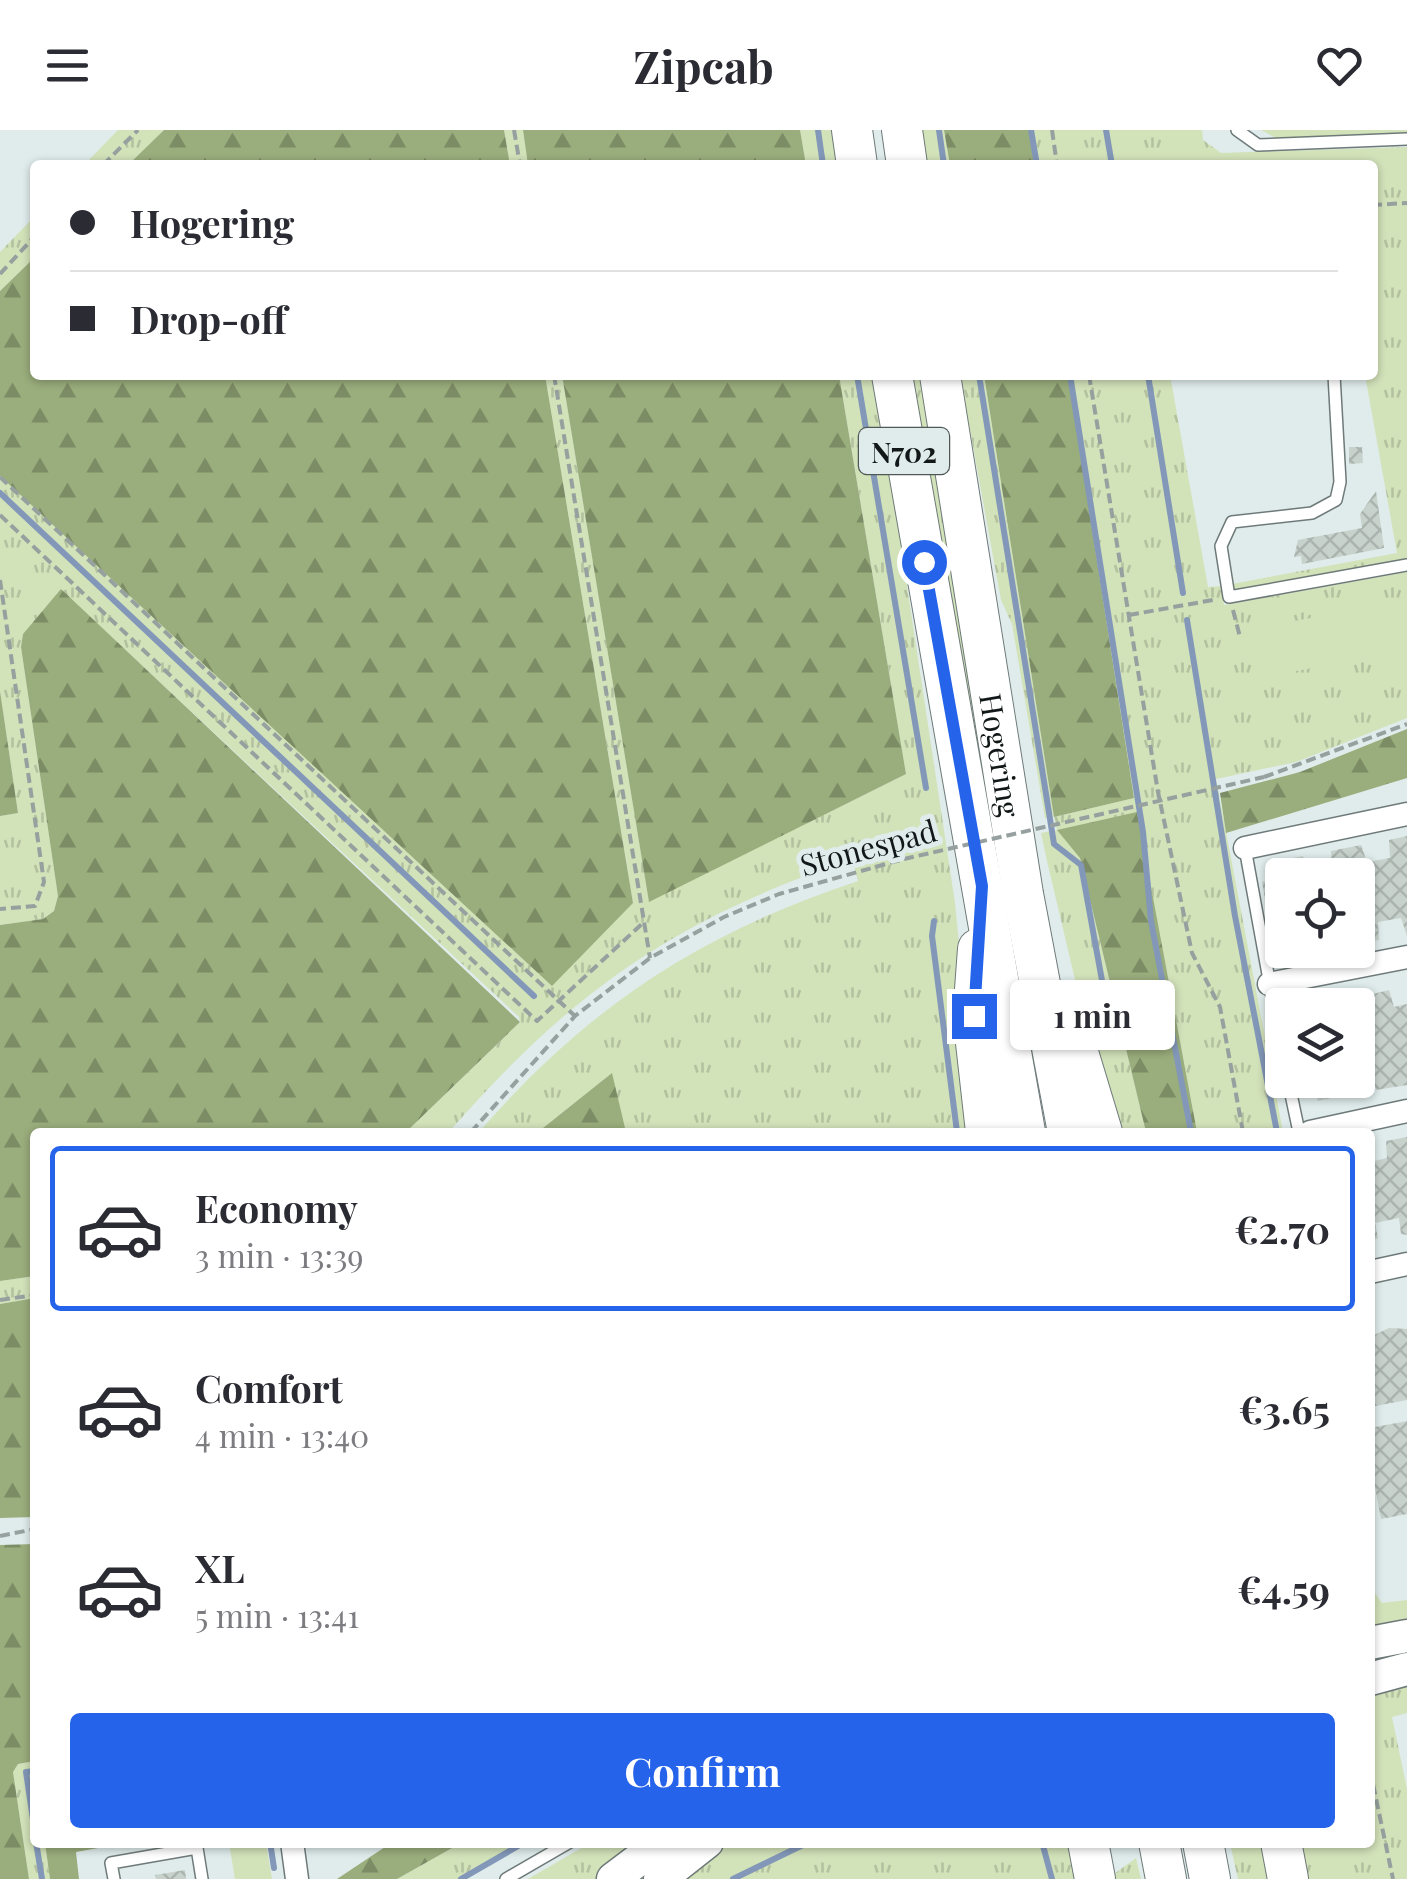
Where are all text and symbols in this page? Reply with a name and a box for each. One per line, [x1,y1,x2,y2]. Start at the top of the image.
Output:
text: Zipcab [633,35,774,95]
icon: menu [40,38,95,93]
icon: heart [1312,38,1367,93]
text: Hogering [130,197,294,248]
text: Drop-off [130,293,287,344]
road number: N702 [859,428,949,474]
route start [902,540,947,585]
street label: Hogering [971,690,1030,820]
street label: Stonespad [795,810,941,884]
map controls [1265,858,1375,1098]
button: locate [1265,858,1375,968]
callout: 1 min [1009,981,1174,1051]
button: layers [1265,988,1375,1098]
text: 1 min [1053,993,1132,1036]
route end [952,994,997,1039]
text: Economy [195,1182,358,1233]
icon: car [75,1184,165,1274]
text: €2.70 [1235,1203,1330,1254]
text: 3 min · 13:39 [195,1233,364,1276]
text: Comfort [195,1362,343,1413]
icon: car [75,1364,165,1454]
text: €3.65 [1239,1383,1330,1434]
text: 4 min · 13:40 [195,1413,369,1456]
text: XL [195,1542,244,1593]
icon: car [75,1544,165,1634]
text: €4.59 [1237,1563,1330,1614]
text: 5 min · 13:41 [195,1593,359,1636]
button: Confirm [70,1713,1335,1828]

